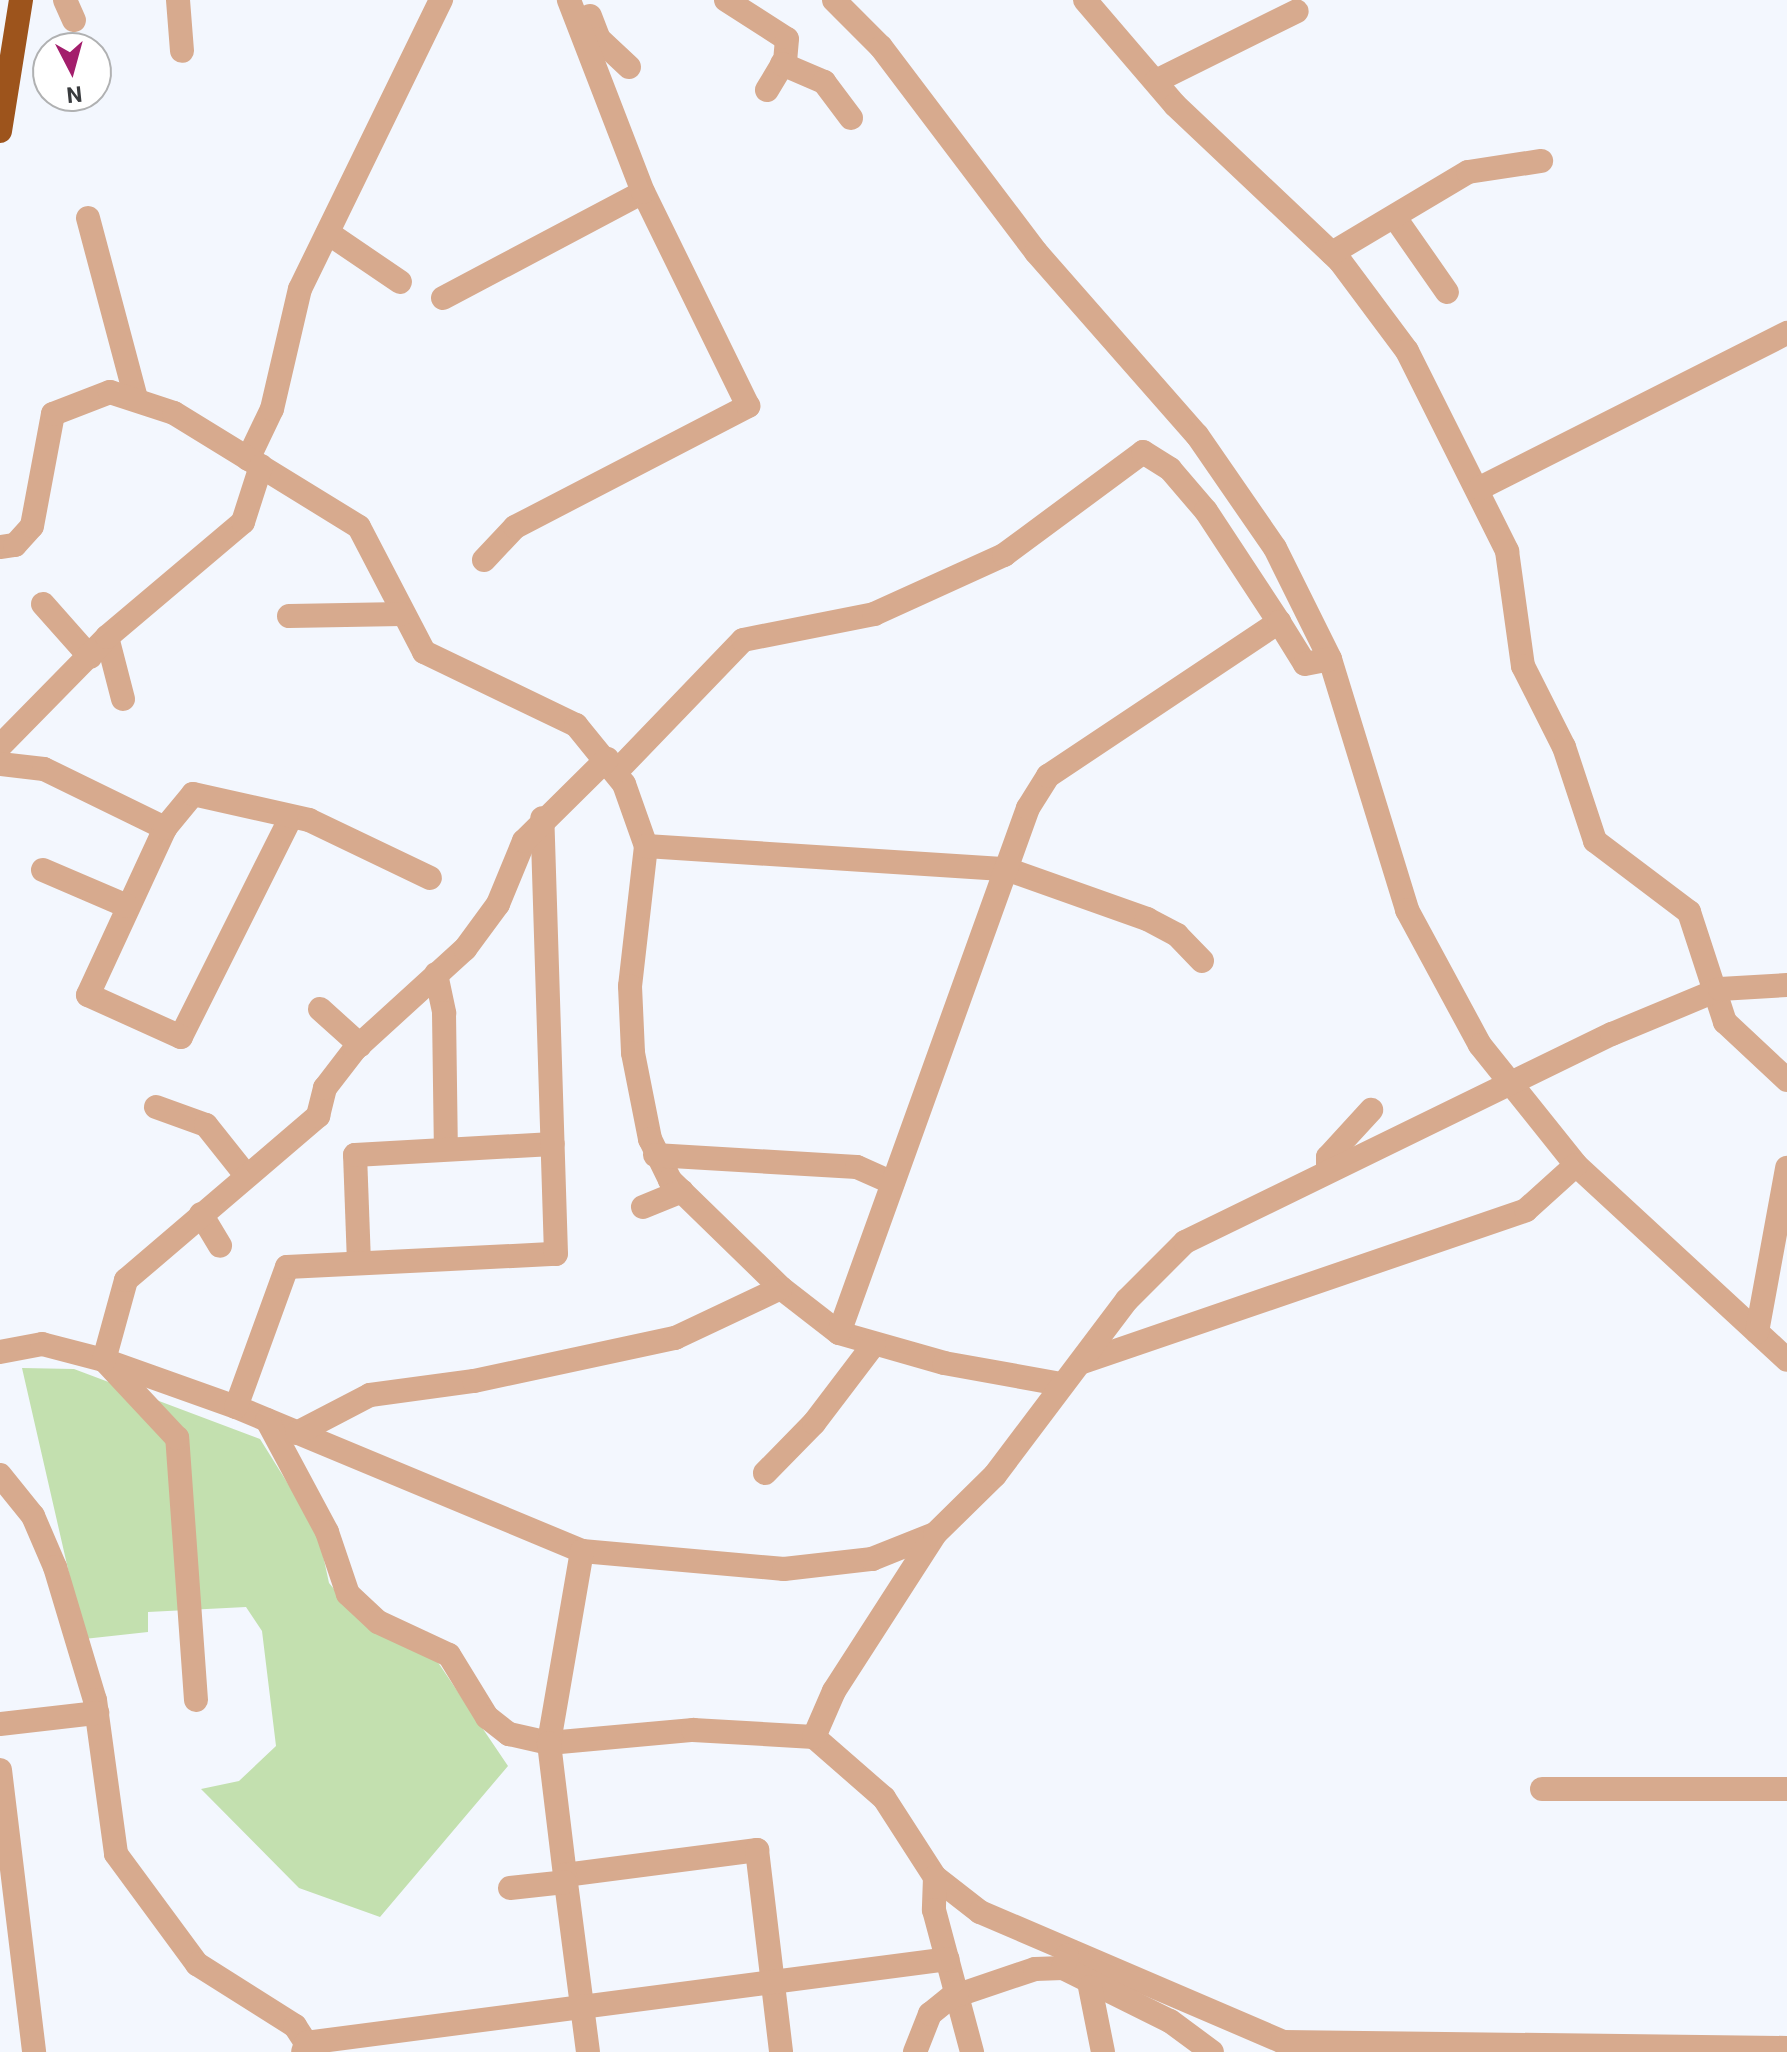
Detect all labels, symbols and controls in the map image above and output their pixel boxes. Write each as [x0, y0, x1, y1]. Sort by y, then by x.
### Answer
north arrow [32, 32, 112, 112]
text: N [65, 81, 83, 108]

